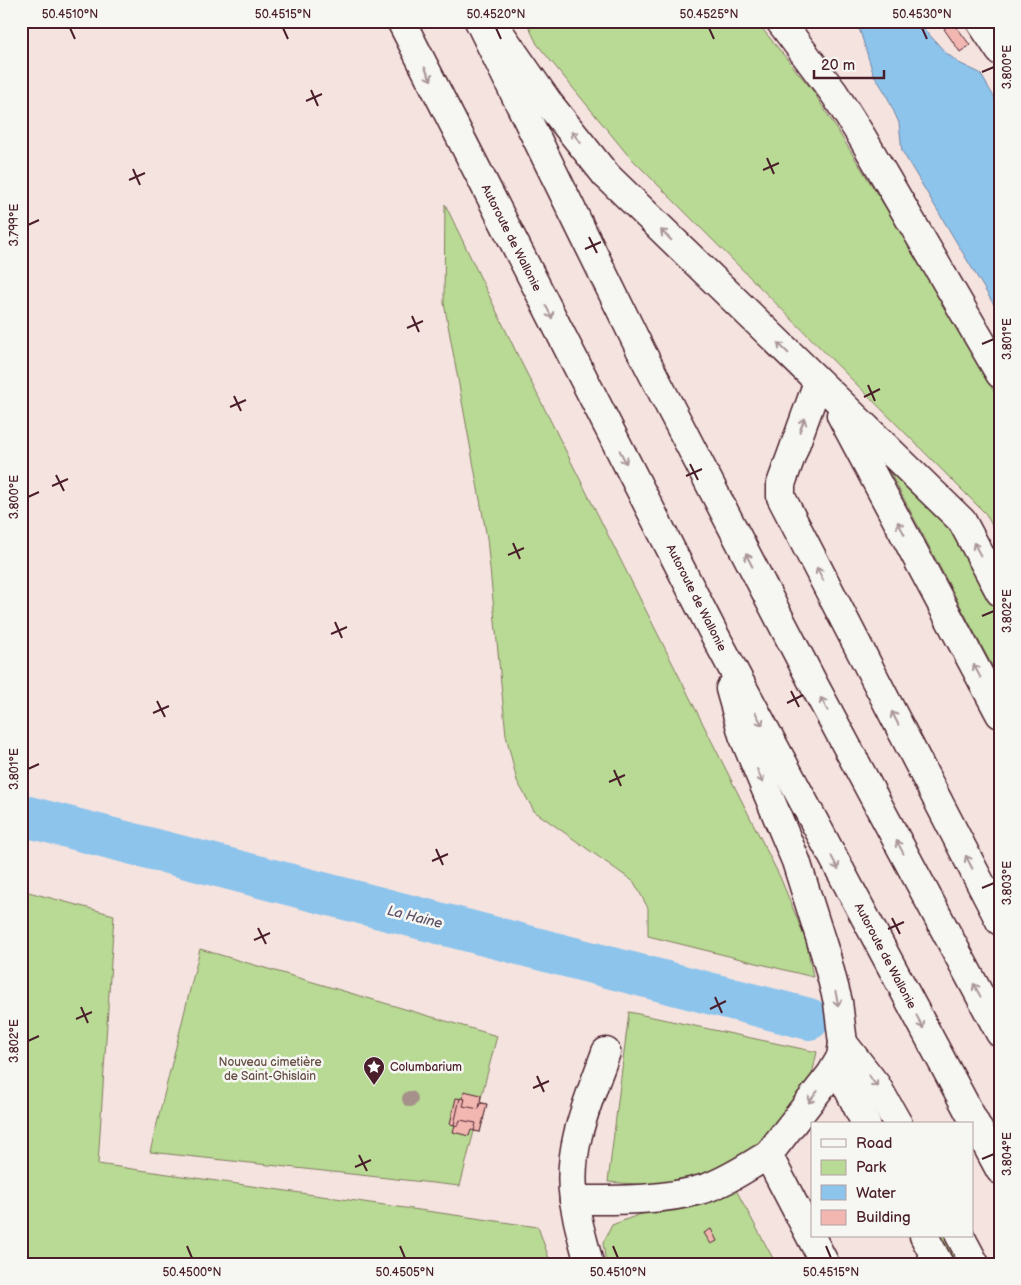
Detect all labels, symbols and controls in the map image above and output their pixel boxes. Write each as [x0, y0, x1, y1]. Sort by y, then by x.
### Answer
text: 50.4510°N [42, 7, 98, 22]
text: 50.4515°N [255, 7, 311, 22]
text: 50.4520°N [466, 7, 526, 22]
text: 50.4525°N [680, 7, 738, 22]
text: 50.4530°N [892, 7, 952, 22]
text: 3.800°E [1000, 45, 1015, 89]
scale bar [814, 48, 884, 80]
text: 20 m [821, 56, 855, 75]
one-way arrow [424, 66, 433, 81]
one-way arrow [570, 131, 581, 144]
street label: Autoroute de Wallonie [478, 182, 544, 294]
text: 3.799°E [7, 203, 22, 246]
one-way arrow [660, 229, 673, 241]
one-way arrow [545, 304, 554, 319]
text: 3.801°E [1000, 318, 1015, 360]
one-way arrow [776, 342, 789, 354]
one-way arrow [798, 417, 807, 433]
one-way arrow [619, 449, 628, 464]
text: 3.800°E [7, 475, 22, 519]
one-way arrow [896, 520, 906, 535]
street label: Autoroute de Wallonie [663, 542, 729, 654]
one-way arrow [972, 542, 981, 557]
one-way arrow [744, 552, 754, 567]
one-way arrow [815, 567, 824, 582]
text: 3.802°E [1000, 589, 1015, 633]
one-way arrow [972, 664, 981, 679]
one-way arrow [819, 696, 829, 711]
one-way arrow [755, 711, 764, 726]
one-way arrow [890, 711, 899, 726]
text: 3.801°E [7, 748, 22, 790]
one-way arrow [757, 768, 766, 783]
one-way arrow [895, 840, 904, 855]
one-way arrow [831, 855, 841, 869]
one-way arrow [964, 855, 974, 870]
text: 3.803°E [1000, 861, 1015, 905]
street label: Autoroute de Wallonie [851, 900, 919, 1012]
water label: La Haine [386, 902, 444, 932]
one-way arrow [972, 983, 982, 998]
one-way arrow [832, 991, 842, 1007]
one-way arrow [916, 1014, 925, 1029]
text: 3.802°E [7, 1019, 22, 1063]
park label: Nouveau cimetière de Saint-Ghislain [218, 1055, 322, 1084]
place icon: Columbarium [362, 1055, 386, 1086]
place label: Columbarium [390, 1060, 462, 1075]
one-way arrow [868, 1074, 878, 1088]
one-way arrow [808, 1090, 818, 1104]
legend [811, 1122, 974, 1238]
text: 3.804°E [1000, 1132, 1015, 1176]
text: Road [856, 1134, 892, 1153]
text: Park [856, 1158, 887, 1177]
text: Water [856, 1184, 896, 1203]
text: Building [856, 1208, 911, 1227]
text: 50.4500°N [162, 1265, 222, 1280]
text: 50.4505°N [376, 1265, 434, 1280]
text: 50.4510°N [590, 1265, 646, 1280]
text: 50.4515°N [803, 1265, 859, 1280]

